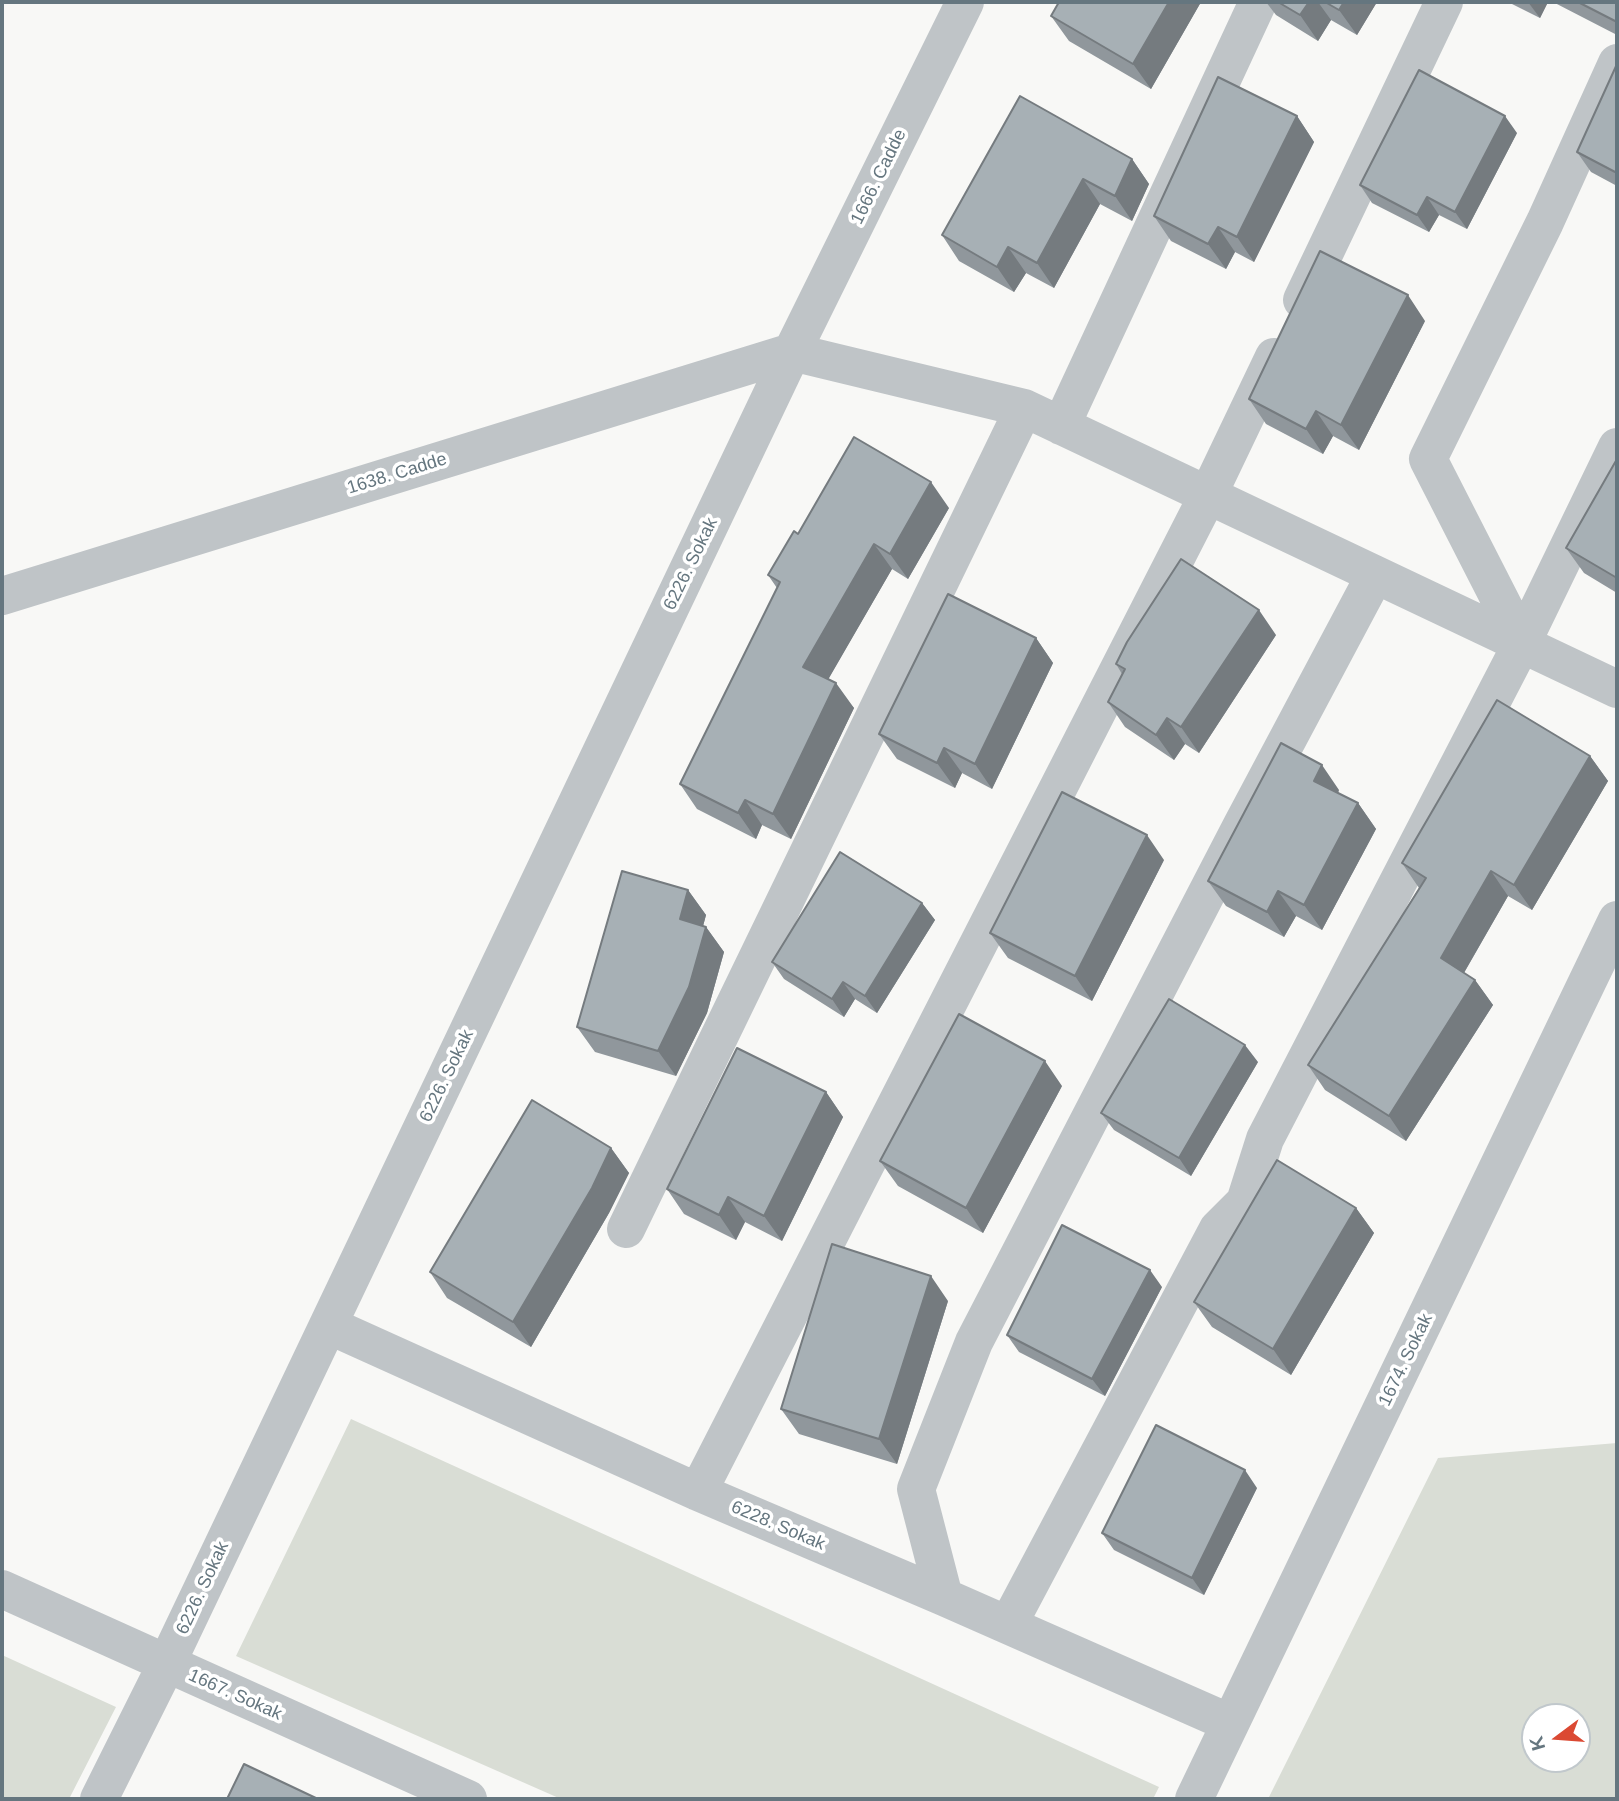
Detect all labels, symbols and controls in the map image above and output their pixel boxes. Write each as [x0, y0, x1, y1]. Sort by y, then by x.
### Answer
street label: 1666. Cadde [847, 126, 911, 228]
street label: 1638. Cadde [345, 449, 449, 499]
street label: 6226. Sokak [659, 514, 723, 614]
street label: 6226. Sokak [415, 1026, 479, 1126]
street label: 1674. Sokak [1374, 1310, 1438, 1410]
street label: 6228. Sokak [728, 1497, 828, 1555]
street label: 6226. Sokak [172, 1538, 234, 1638]
street label: 1667. Sokak [185, 1665, 285, 1725]
north arrow [1521, 1703, 1591, 1773]
text: K [1525, 1734, 1549, 1753]

